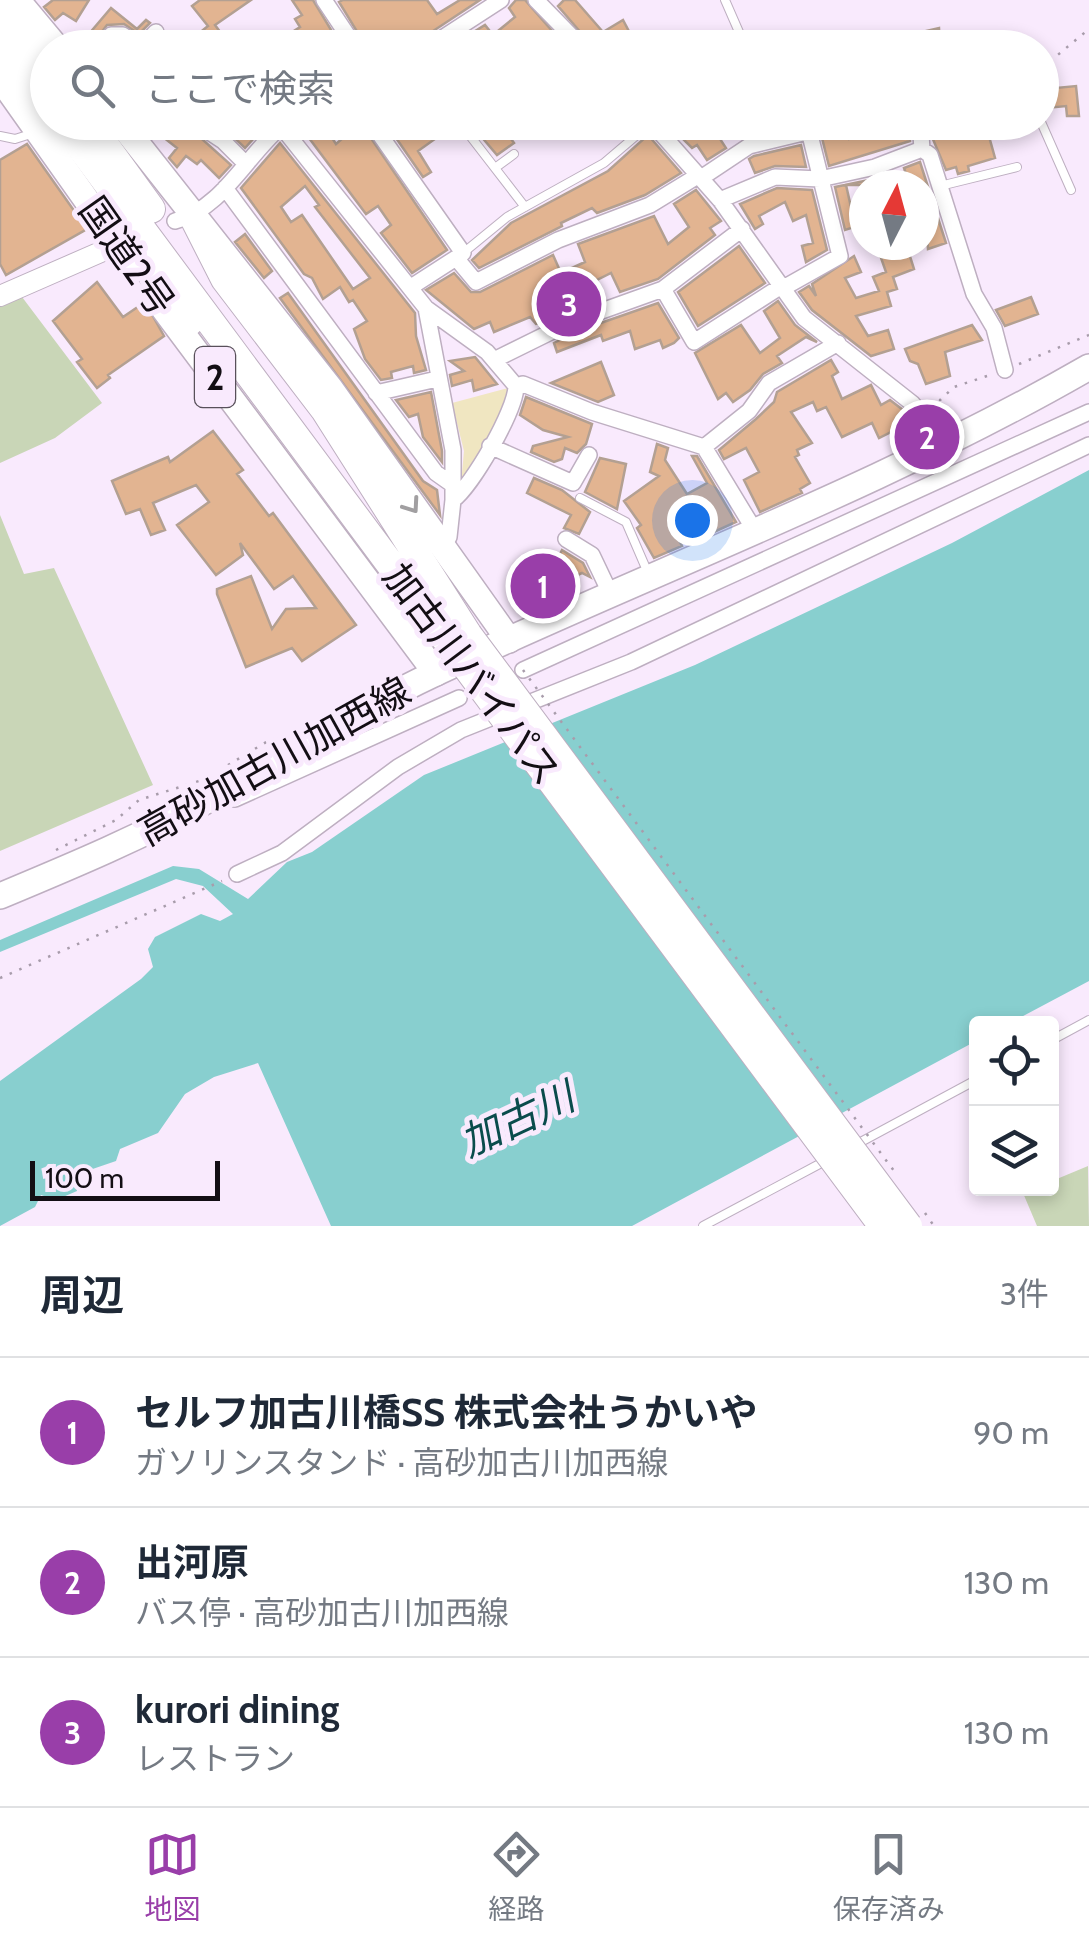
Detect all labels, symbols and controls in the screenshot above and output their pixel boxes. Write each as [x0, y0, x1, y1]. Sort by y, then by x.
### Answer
search box [30, 30, 1059, 140]
icon: search [65, 58, 120, 113]
text: ここで検索 [145, 65, 335, 112]
north arrow [849, 170, 939, 260]
street label: 国道2号 [69, 188, 185, 324]
pin: 3 [536, 266, 602, 342]
road number: 2 [195, 347, 235, 407]
pin: 2 [894, 400, 960, 474]
one-way arrow [400, 495, 418, 513]
your location [667, 495, 718, 546]
pin: 1 [510, 548, 576, 624]
street label: 加古川バイパス [373, 554, 571, 794]
street label: 高砂加古川加西線 [130, 667, 418, 855]
map controls [969, 1016, 1059, 1196]
button: locate [969, 1016, 1059, 1106]
water label: 加古川 [452, 1070, 585, 1167]
button: layers [969, 1106, 1059, 1196]
scale bar [30, 1156, 220, 1200]
text: 100 m [45, 1161, 124, 1195]
text: 周辺 [40, 1269, 124, 1321]
text: 3件 [1000, 1274, 1049, 1313]
text: セルフ加古川橋SS 株式会社うかいや [135, 1389, 758, 1436]
text: 1 [67, 1413, 78, 1452]
text: 90 m [973, 1413, 1049, 1452]
text: ガソリンスタンド · 高砂加古川加西線 [135, 1443, 668, 1482]
text: 出河原 [135, 1539, 249, 1586]
text: 2 [64, 1563, 81, 1602]
text: 130 m [964, 1563, 1049, 1602]
text: バス停 · 高砂加古川加西線 [135, 1593, 509, 1632]
text: kurori dining [135, 1686, 339, 1733]
text: 3 [64, 1713, 81, 1752]
text: 130 m [964, 1713, 1049, 1752]
text: レストラン [135, 1739, 295, 1778]
tab: 地図 [144, 1827, 200, 1927]
tab: 経路 [488, 1827, 545, 1927]
tab: 保存済み [833, 1827, 945, 1927]

